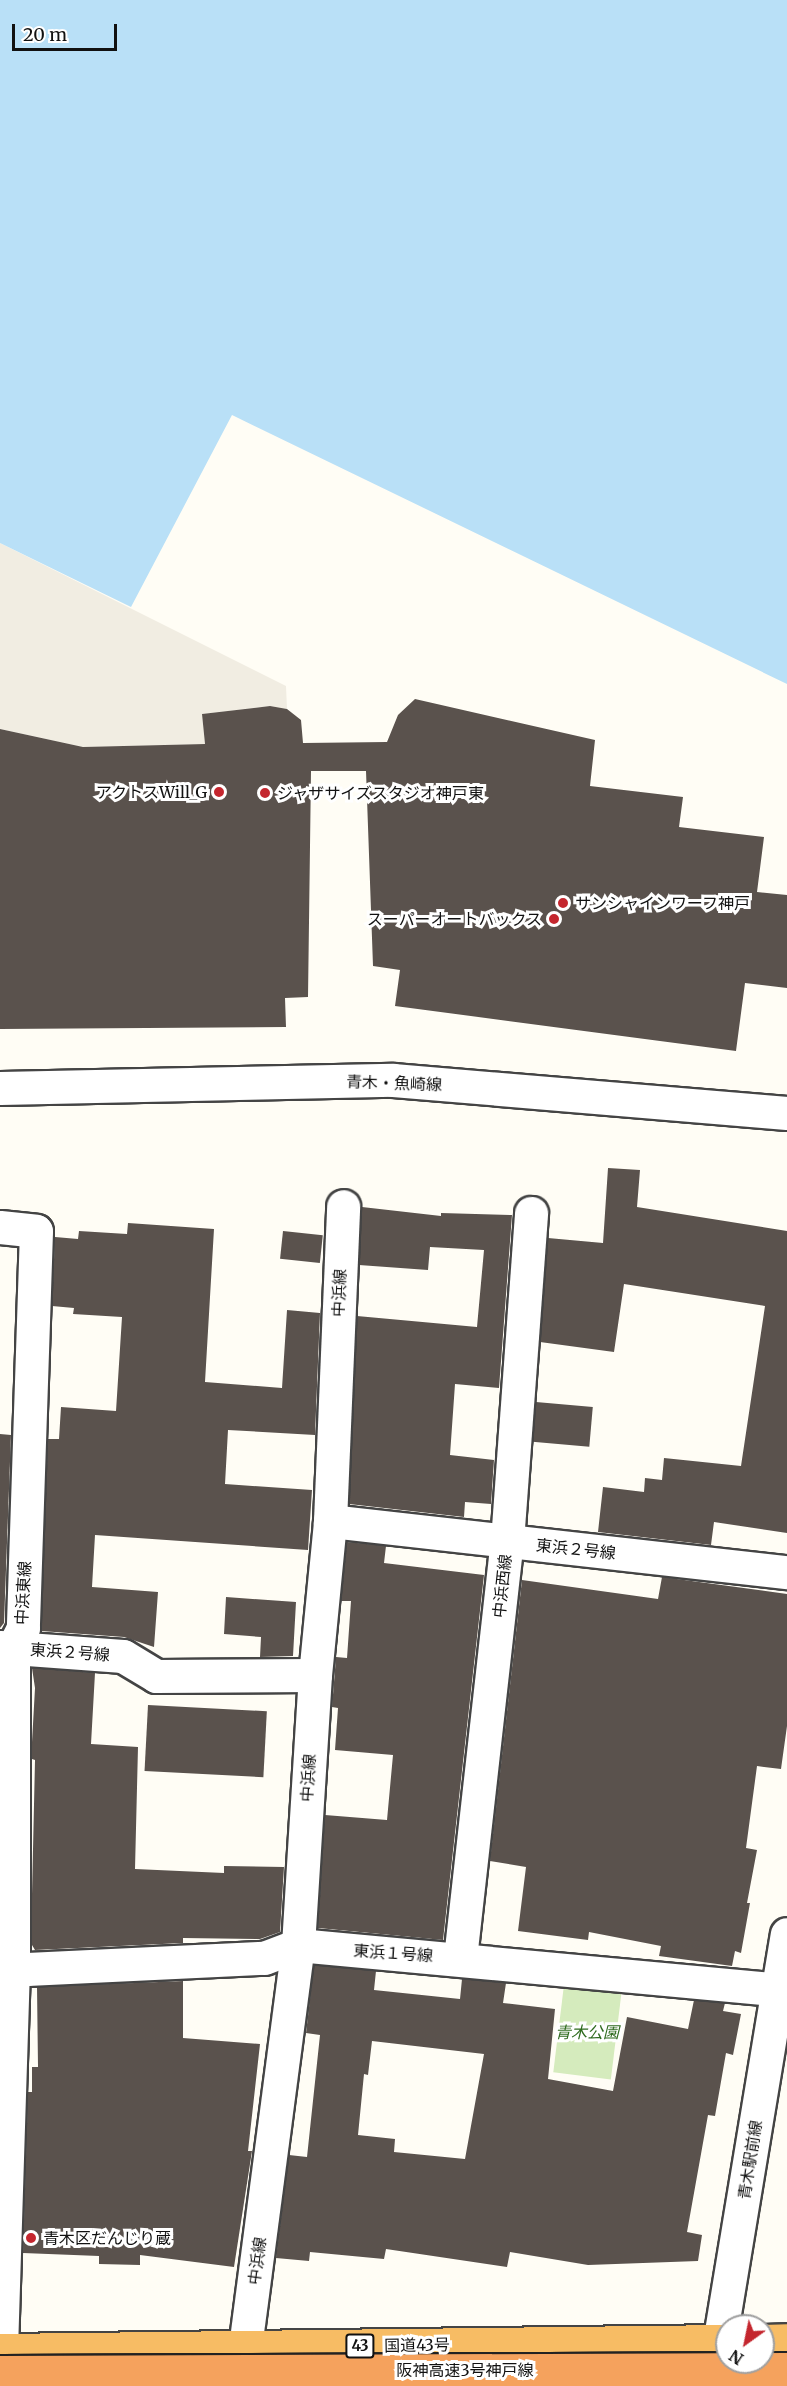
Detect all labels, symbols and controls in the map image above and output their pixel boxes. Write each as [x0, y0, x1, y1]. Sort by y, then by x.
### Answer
scale bar [15, 12, 120, 50]
text: 20 m [23, 23, 67, 46]
place label: アクトスWill_G [95, 782, 207, 802]
place label: ジャザサイズスタジオ神戸東 [277, 783, 485, 803]
marker: アクトスWill_G [212, 785, 226, 799]
marker: ジャザサイズスタジオ神戸東 [258, 786, 272, 800]
place label: サンシャインワーフ神戸 [575, 893, 751, 913]
marker: サンシャインワーフ神戸 [556, 896, 570, 910]
place label: スーパーオートバックス [366, 909, 542, 929]
marker: スーパーオートバックス [547, 912, 561, 926]
street label: 青木・魚崎線 [346, 1072, 442, 1094]
street label: 中浜線 [328, 1269, 350, 1317]
street label: 東浜２号線 [535, 1535, 617, 1563]
street label: 中浜西線 [489, 1553, 515, 1619]
street label: 中浜東線 [12, 1561, 34, 1625]
street label: 東浜２号線 [29, 1640, 111, 1664]
street label: 中浜線 [297, 1753, 319, 1803]
street label: 東浜１号線 [352, 1941, 434, 1965]
park label: 青木公園 [555, 2022, 619, 2042]
street label: 青木駅前線 [734, 2119, 766, 2201]
place label: 青木区だんじり蔵 [43, 2228, 171, 2248]
marker: 青木区だんじり蔵 [24, 2231, 38, 2245]
street label: 中浜線 [244, 2236, 270, 2286]
north arrow [715, 2314, 775, 2374]
road number: 43 [345, 2334, 375, 2358]
street label: 国道43号 [384, 2335, 450, 2355]
text: N [726, 2346, 747, 2369]
street label: 阪神高速3号神戸線 [396, 2360, 534, 2380]

